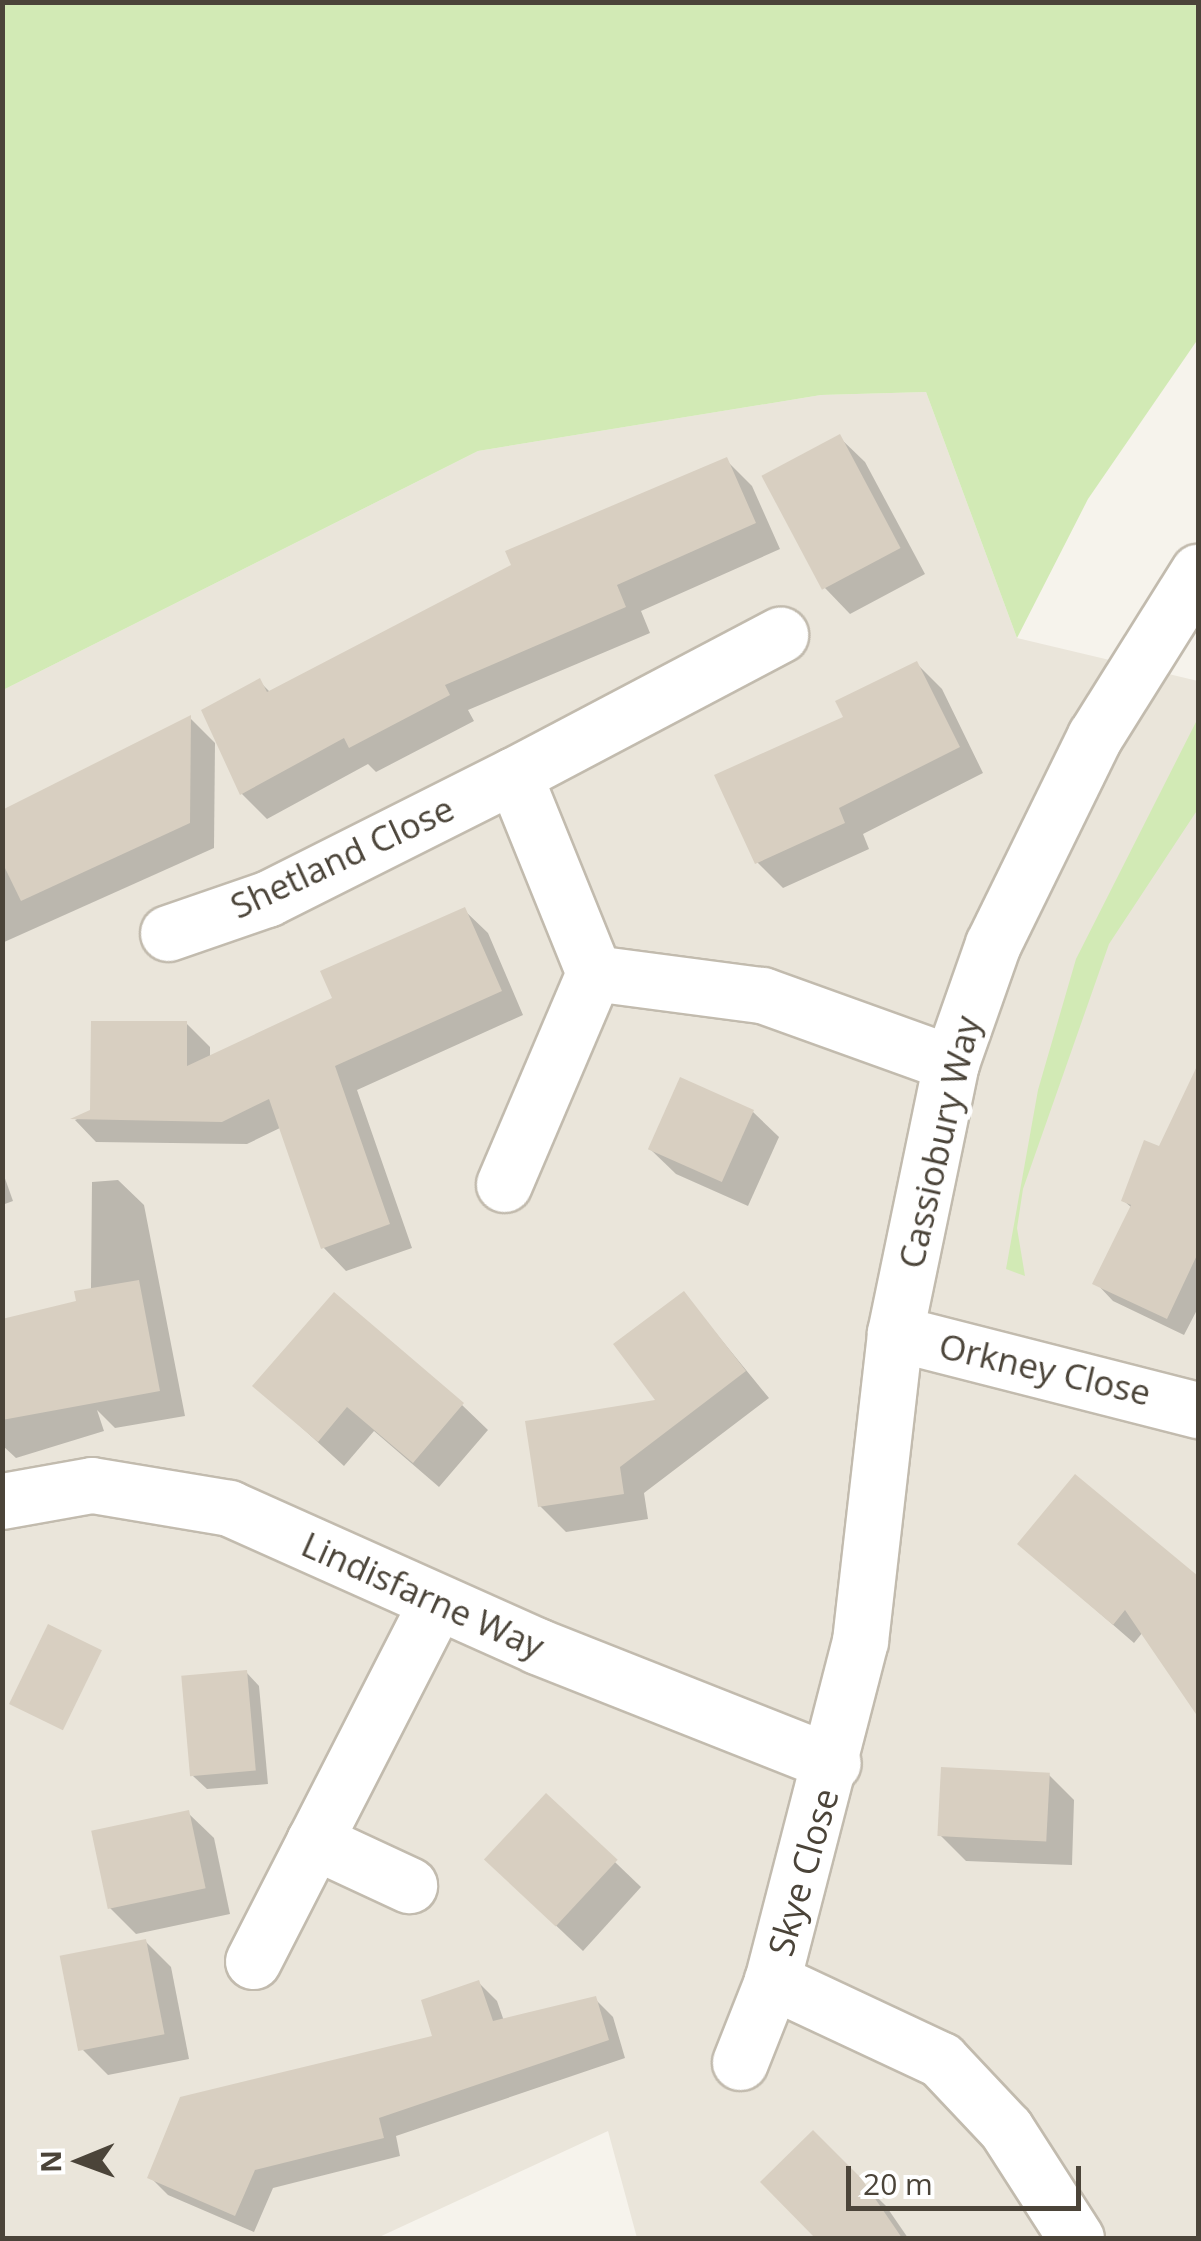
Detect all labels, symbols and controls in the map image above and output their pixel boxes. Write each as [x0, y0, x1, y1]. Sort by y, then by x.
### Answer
street label: Shetland Close [224, 787, 460, 927]
street label: Cassiobury Way [890, 1012, 988, 1272]
street label: Orkney Close [935, 1324, 1155, 1414]
street label: Lindisfarne Way [295, 1523, 551, 1667]
street label: Skye Close [759, 1783, 847, 1961]
north arrow [30, 2111, 130, 2211]
scale bar [851, 2146, 1086, 2208]
text: N [31, 2150, 69, 2173]
text: 20 m [863, 2163, 933, 2204]

